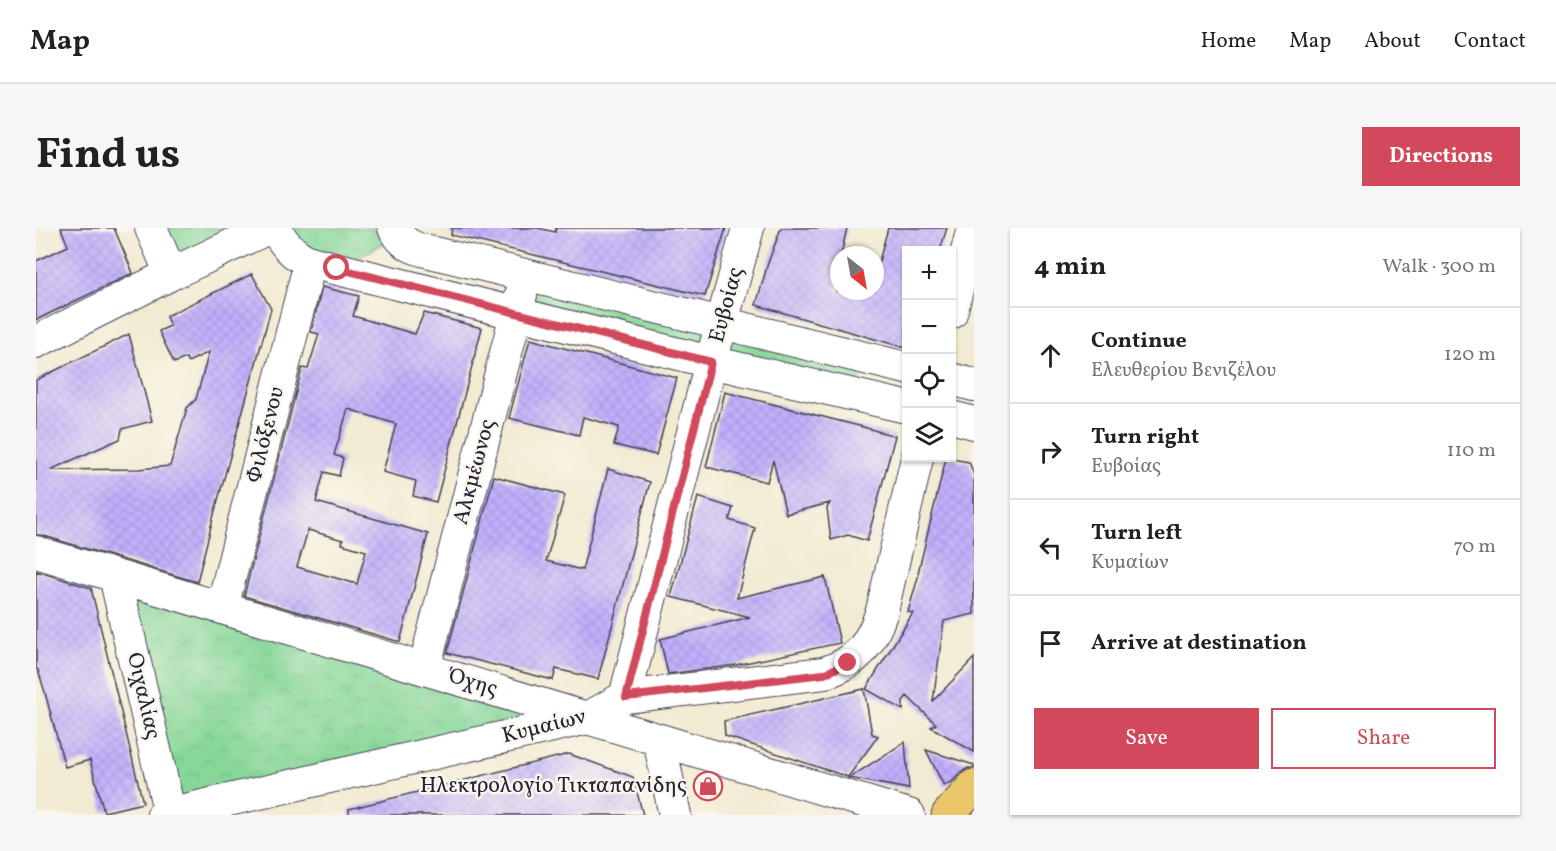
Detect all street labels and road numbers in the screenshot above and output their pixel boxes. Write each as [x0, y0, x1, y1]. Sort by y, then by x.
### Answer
street label: Ευβοίας [702, 264, 752, 346]
street label: Φιλόξενου [239, 384, 293, 486]
street label: Αλκμέωνος [446, 416, 504, 528]
street label: Οιχαλίας [118, 650, 168, 743]
street label: Όχης [443, 660, 502, 705]
street label: Κυμαίων [499, 702, 589, 752]

